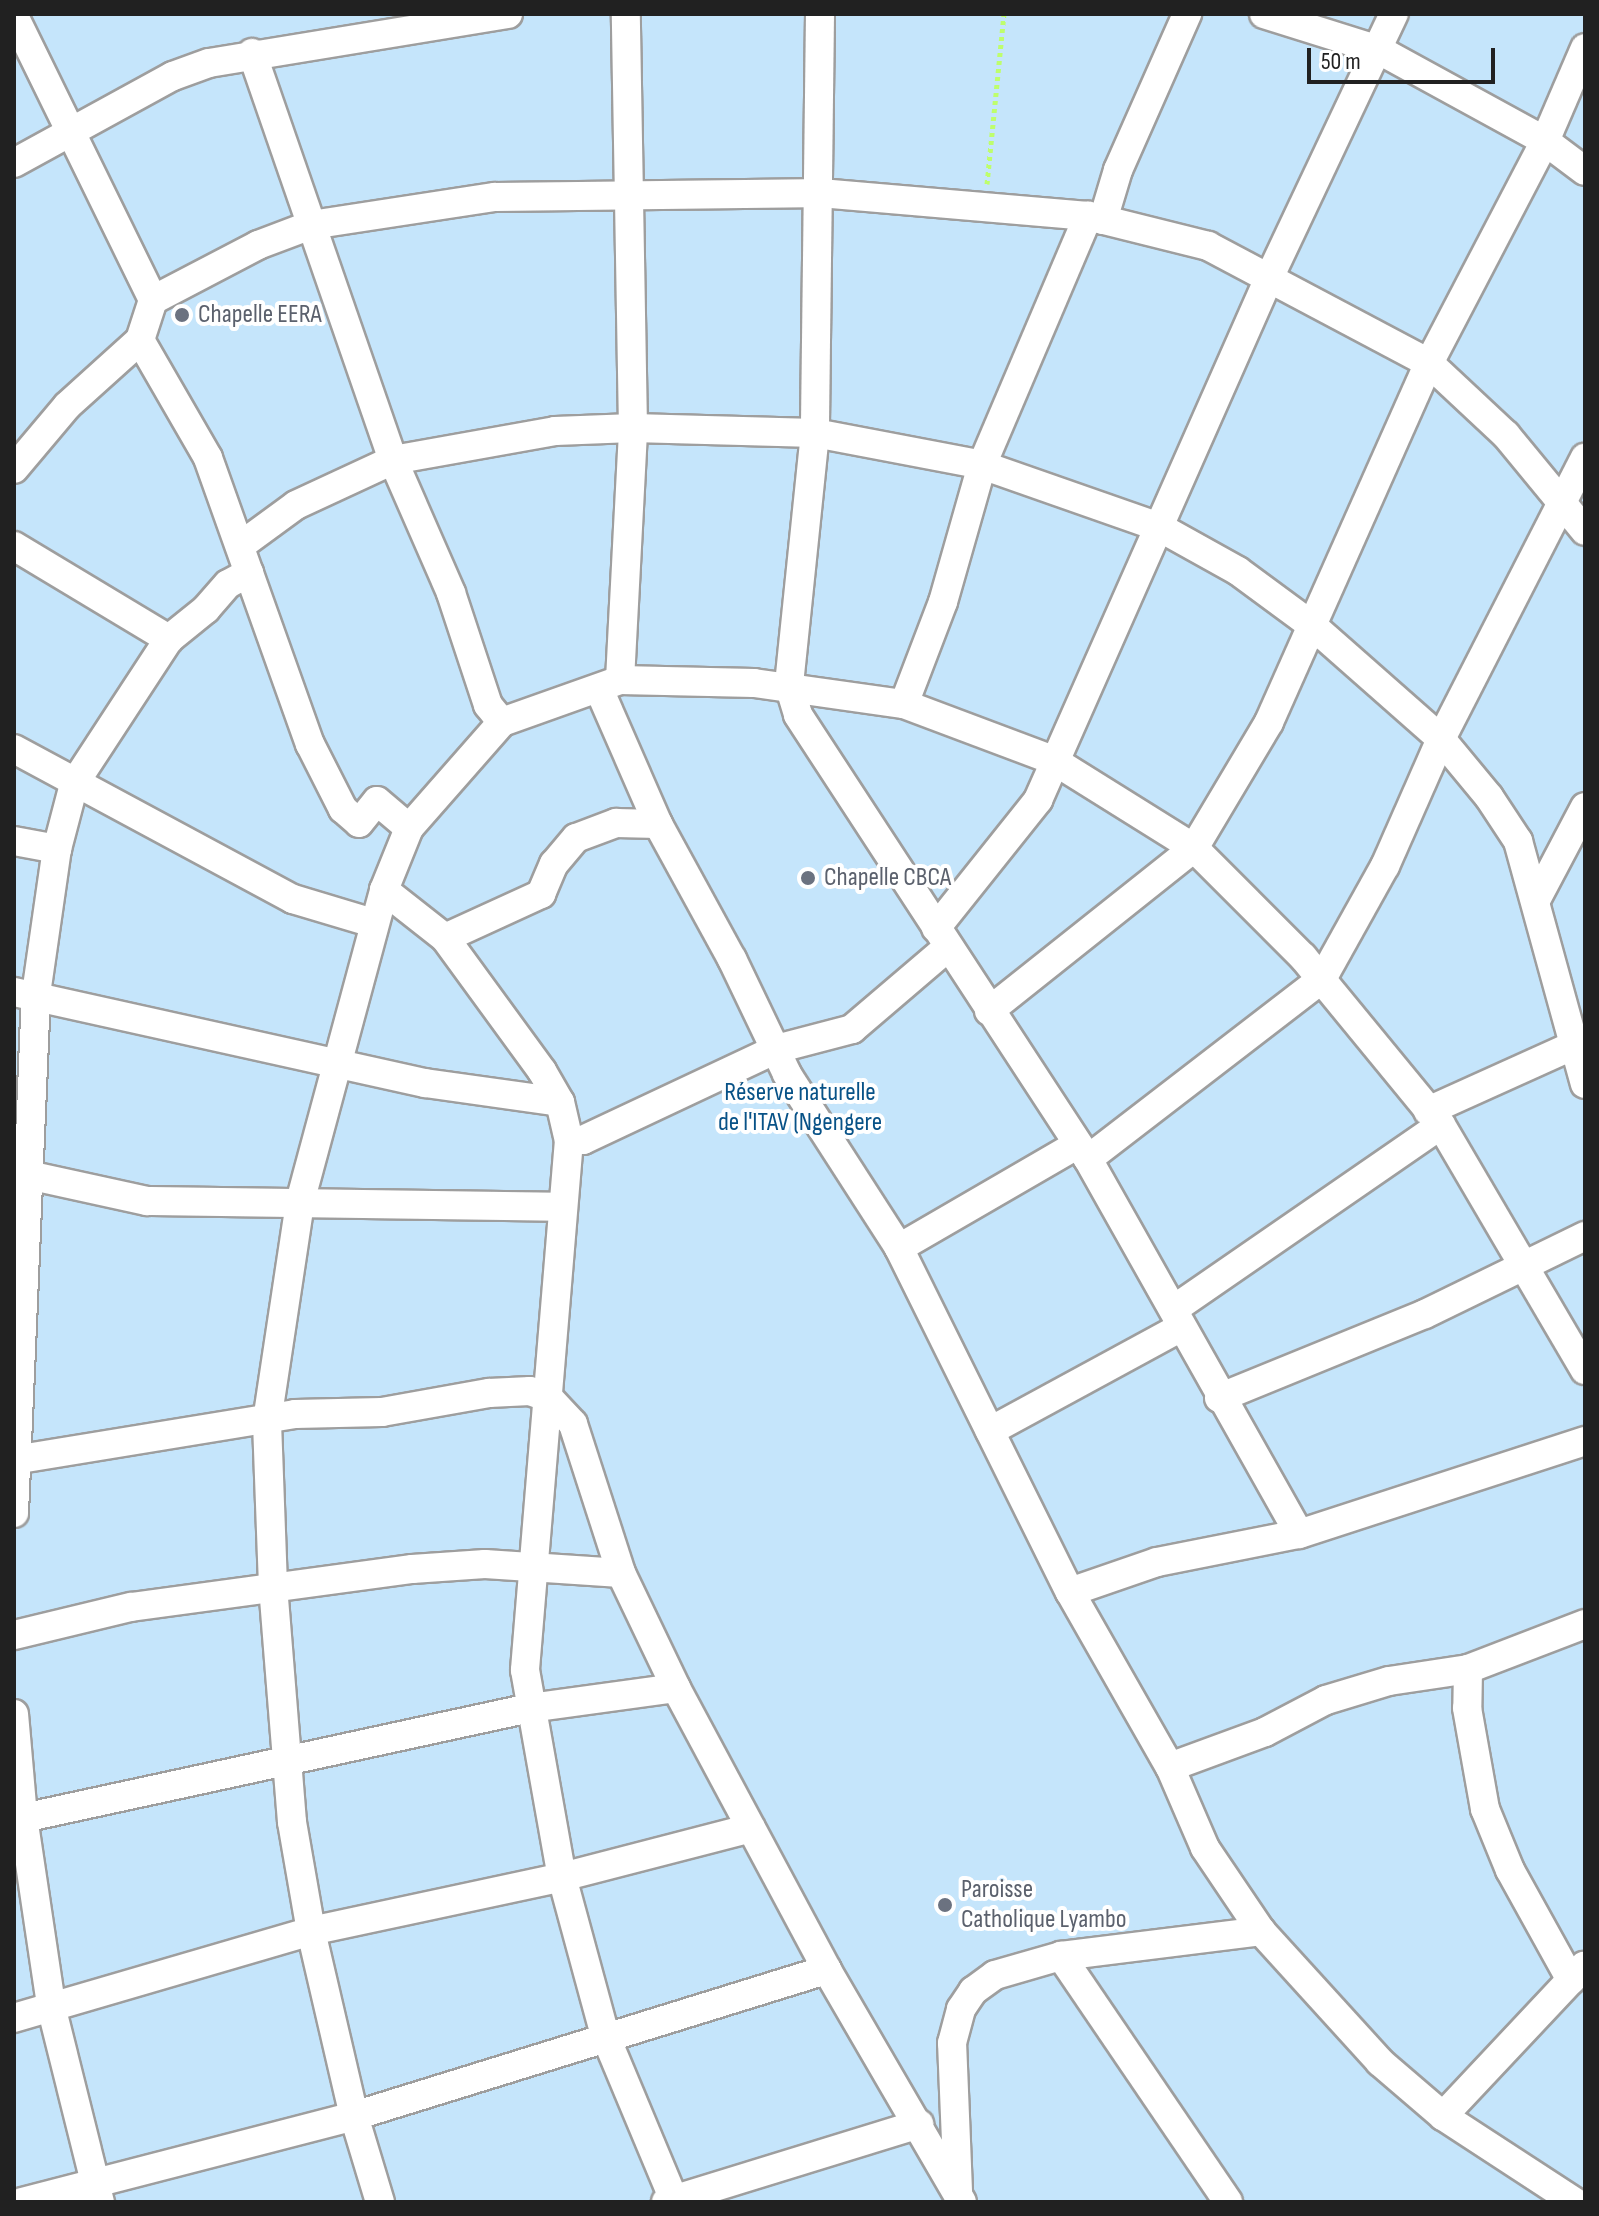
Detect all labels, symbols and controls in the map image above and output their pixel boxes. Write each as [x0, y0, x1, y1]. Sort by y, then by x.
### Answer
scale bar [1311, 32, 1499, 82]
text: 50 m [1321, 47, 1361, 76]
place label: Chapelle EERA [198, 299, 322, 331]
marker: Chapelle EERA [173, 306, 191, 324]
place label: Chapelle CBCA [824, 862, 951, 894]
marker: Chapelle CBCA [799, 869, 817, 887]
park label: Réserve naturelle de l'ITAV (Ngengere [718, 1077, 882, 1138]
place label: Paroisse Catholique Lyambo [961, 1874, 1126, 1936]
marker: Paroisse Catholique Lyambo [936, 1896, 954, 1914]

